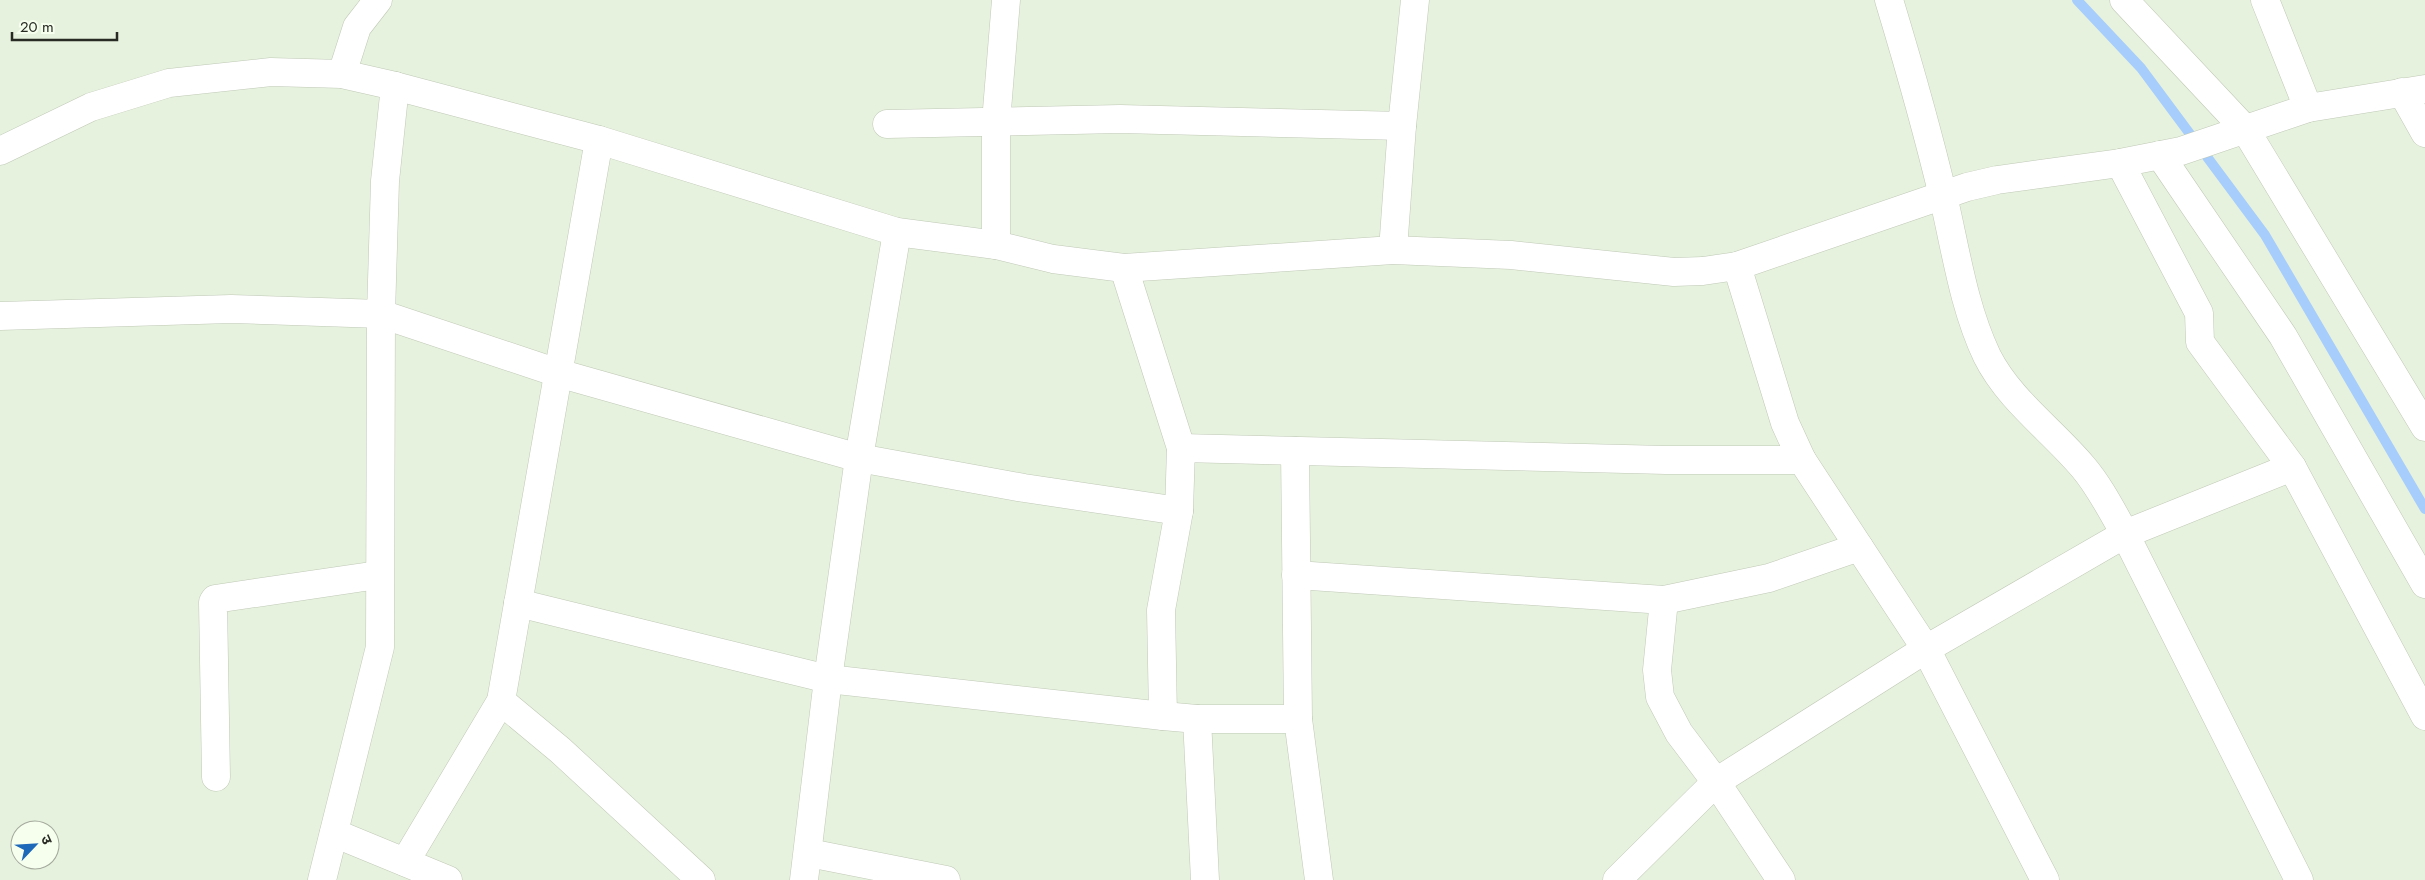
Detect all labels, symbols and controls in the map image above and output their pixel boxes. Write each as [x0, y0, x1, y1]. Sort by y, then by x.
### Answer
scale bar [12, 10, 118, 42]
text: 20 m [20, 16, 54, 38]
north arrow [10, 820, 60, 870]
text: उ [36, 832, 58, 848]

